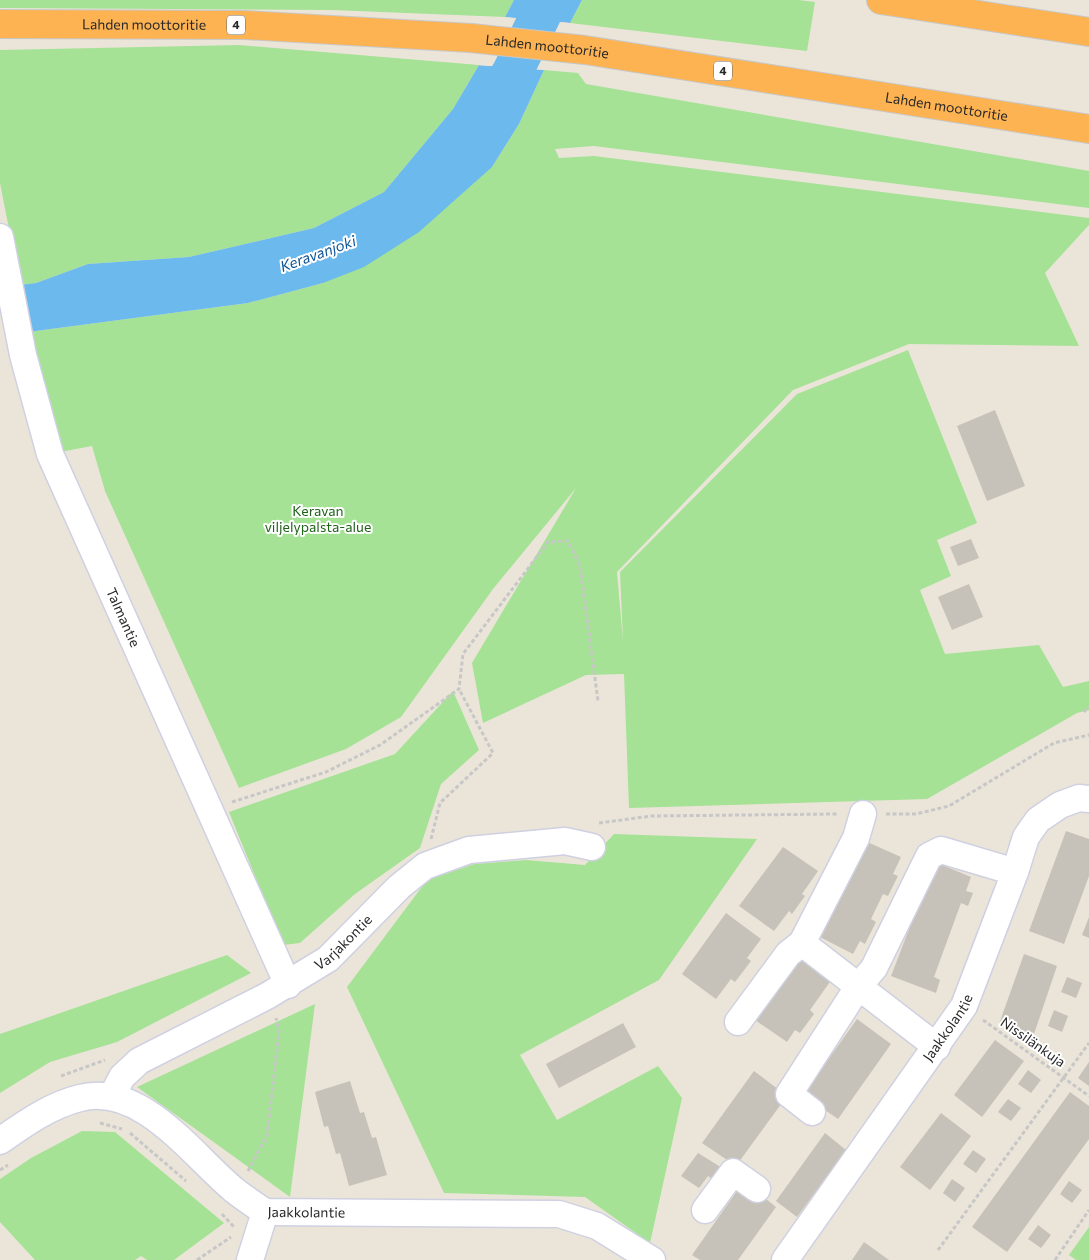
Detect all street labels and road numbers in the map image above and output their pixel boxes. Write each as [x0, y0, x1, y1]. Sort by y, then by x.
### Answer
street label: Lahden moottoritie [82, 15, 206, 33]
road number: 4 [227, 16, 245, 34]
street label: Lahden moottoritie [485, 31, 610, 62]
road number: 4 [714, 61, 732, 80]
street label: Lahden moottoritie [884, 88, 1009, 124]
street label: Talmantie [103, 585, 144, 650]
street label: Varjakontie [311, 911, 375, 973]
street label: Jaakkolantie [919, 991, 976, 1064]
street label: Nissilänkuja [997, 1013, 1069, 1070]
street label: Jaakkolantie [267, 1203, 345, 1221]

